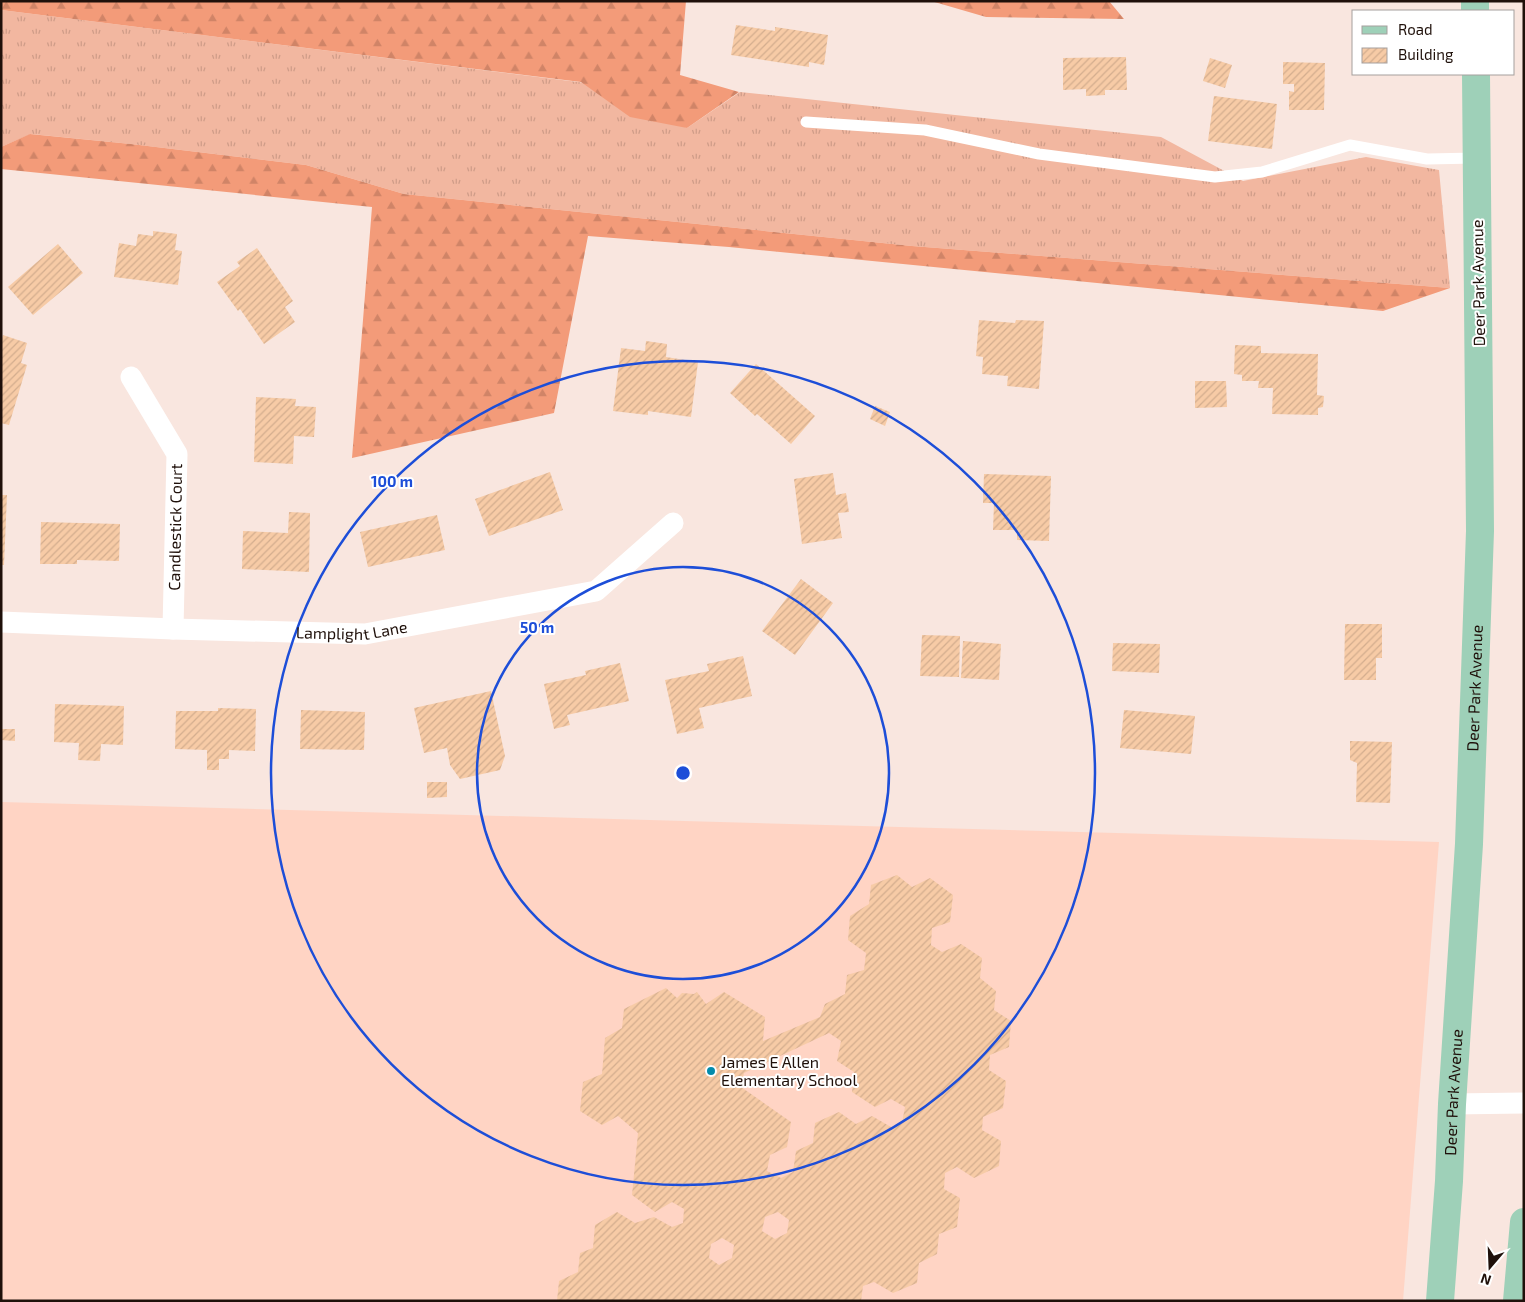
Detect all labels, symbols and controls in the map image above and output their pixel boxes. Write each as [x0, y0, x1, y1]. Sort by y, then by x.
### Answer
legend [1352, 10, 1515, 75]
text: Road [1398, 20, 1433, 38]
text: Building [1398, 45, 1454, 63]
street label: Deer Park Avenue [1467, 219, 1488, 347]
street label: Candlestick Court [164, 463, 185, 591]
text: 100 m [371, 472, 413, 490]
street label: Lamplight Lane [296, 616, 409, 643]
text: 50 m [520, 618, 554, 636]
street label: Deer Park Avenue [1462, 624, 1486, 752]
centre of rings [674, 764, 692, 782]
street label: Deer Park Avenue [1440, 1028, 1466, 1156]
place label: James E Allen Elementary School [721, 1052, 857, 1089]
marker: James E Allen Elementary School [705, 1065, 717, 1077]
north arrow [1465, 1242, 1515, 1292]
text: N [1478, 1270, 1493, 1289]

